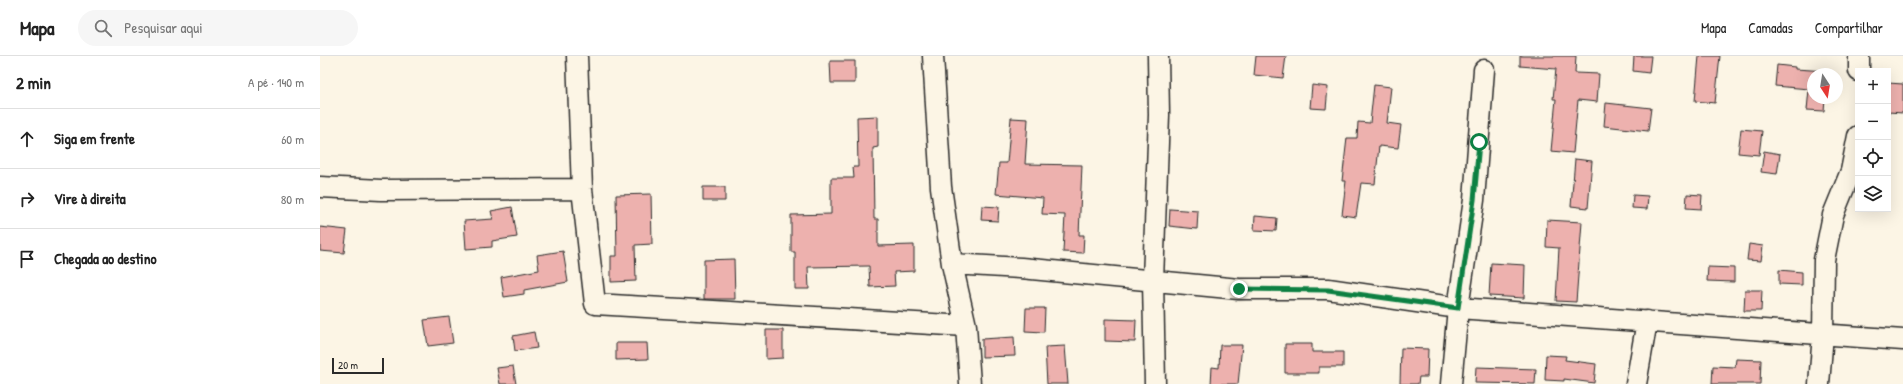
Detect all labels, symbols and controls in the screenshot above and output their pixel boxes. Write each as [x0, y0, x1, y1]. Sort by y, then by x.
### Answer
search box [78, 10, 358, 46]
text: Mapa [20, 15, 54, 41]
icon: search [92, 17, 114, 39]
text: Pesquisar aqui [124, 17, 203, 38]
text: Mapa [1701, 18, 1726, 37]
text: Camadas [1748, 18, 1793, 37]
text: Compartilhar [1815, 18, 1883, 37]
north arrow [1807, 68, 1843, 104]
map controls [1855, 68, 1891, 212]
button: + [1855, 68, 1891, 104]
text: 2 min [16, 71, 51, 94]
text: A pé · 140 m [248, 73, 304, 91]
button: − [1855, 104, 1891, 140]
icon: ahead [16, 128, 38, 150]
text: Siga em frente [54, 128, 135, 149]
text: 60 m [281, 130, 304, 148]
route start [1470, 133, 1488, 151]
button: locate [1855, 140, 1891, 176]
button: layers [1855, 176, 1891, 212]
icon: right [16, 188, 38, 210]
text: Vire à direita [54, 188, 126, 209]
text: 80 m [281, 190, 304, 208]
icon: arrive [16, 248, 38, 270]
text: Chegada ao destino [54, 248, 157, 269]
route end [1230, 280, 1248, 298]
scale bar [332, 356, 384, 375]
text: 20 m [338, 358, 358, 372]

